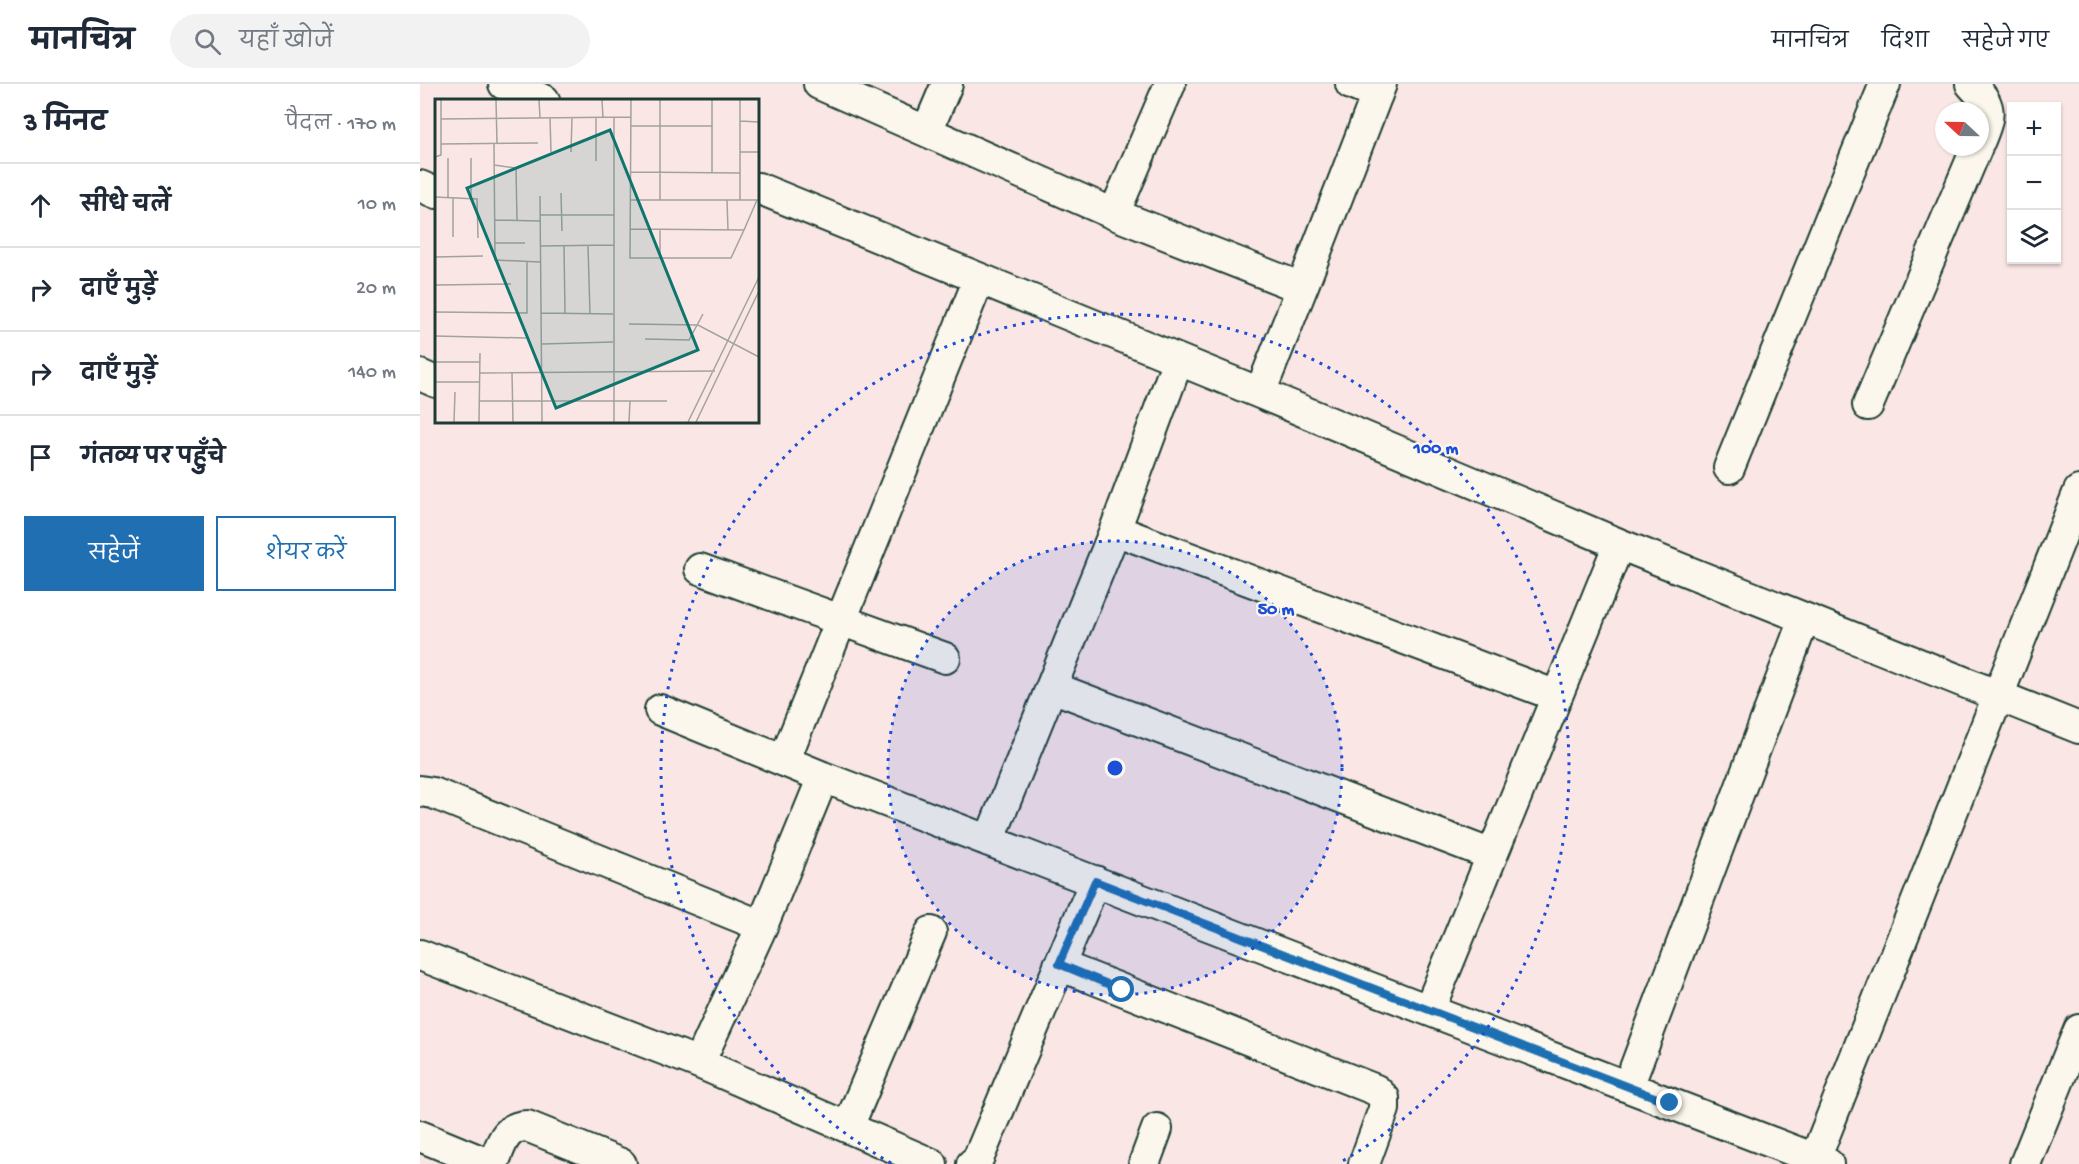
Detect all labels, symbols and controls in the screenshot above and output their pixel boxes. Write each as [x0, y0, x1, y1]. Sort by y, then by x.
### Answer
search box [170, 14, 590, 68]
icon: search [191, 25, 224, 58]
text: मानचित्र [30, 27, 134, 60]
text: यहाँ खोजें [239, 30, 333, 56]
text: मानचित्र [1772, 31, 1849, 56]
text: दिशा [1882, 31, 1929, 56]
text: सहेजे गए [1962, 31, 2049, 56]
inset map [435, 99, 759, 423]
north arrow [1935, 102, 1989, 156]
map controls [2007, 102, 2061, 264]
button: + [2007, 102, 2061, 156]
text: 3 मिनट [24, 110, 107, 141]
text: पैदल · 170 m [285, 114, 396, 137]
button: − [2007, 156, 2061, 210]
icon: ahead [24, 189, 57, 222]
text: सीधे चलें [81, 194, 171, 220]
text: 10 m [358, 194, 396, 217]
button: layers [2007, 210, 2061, 264]
icon: right [24, 273, 57, 306]
text: दाएँ मुड़ें [81, 278, 157, 304]
text: 20 m [356, 278, 396, 301]
icon: right [24, 357, 57, 390]
text: दाएँ मुड़ें [81, 362, 157, 388]
text: 140 m [348, 362, 396, 385]
text: 100 m [1413, 439, 1459, 460]
icon: arrive [24, 441, 57, 474]
text: गंतव्य पर पहुँचे [81, 446, 225, 472]
button: सहेजें [24, 516, 204, 591]
button: शेयर करें [216, 516, 396, 591]
text: 50 m [1258, 600, 1295, 621]
centre of rings [1105, 758, 1125, 778]
route start [1108, 976, 1134, 1002]
route end [1656, 1089, 1682, 1115]

